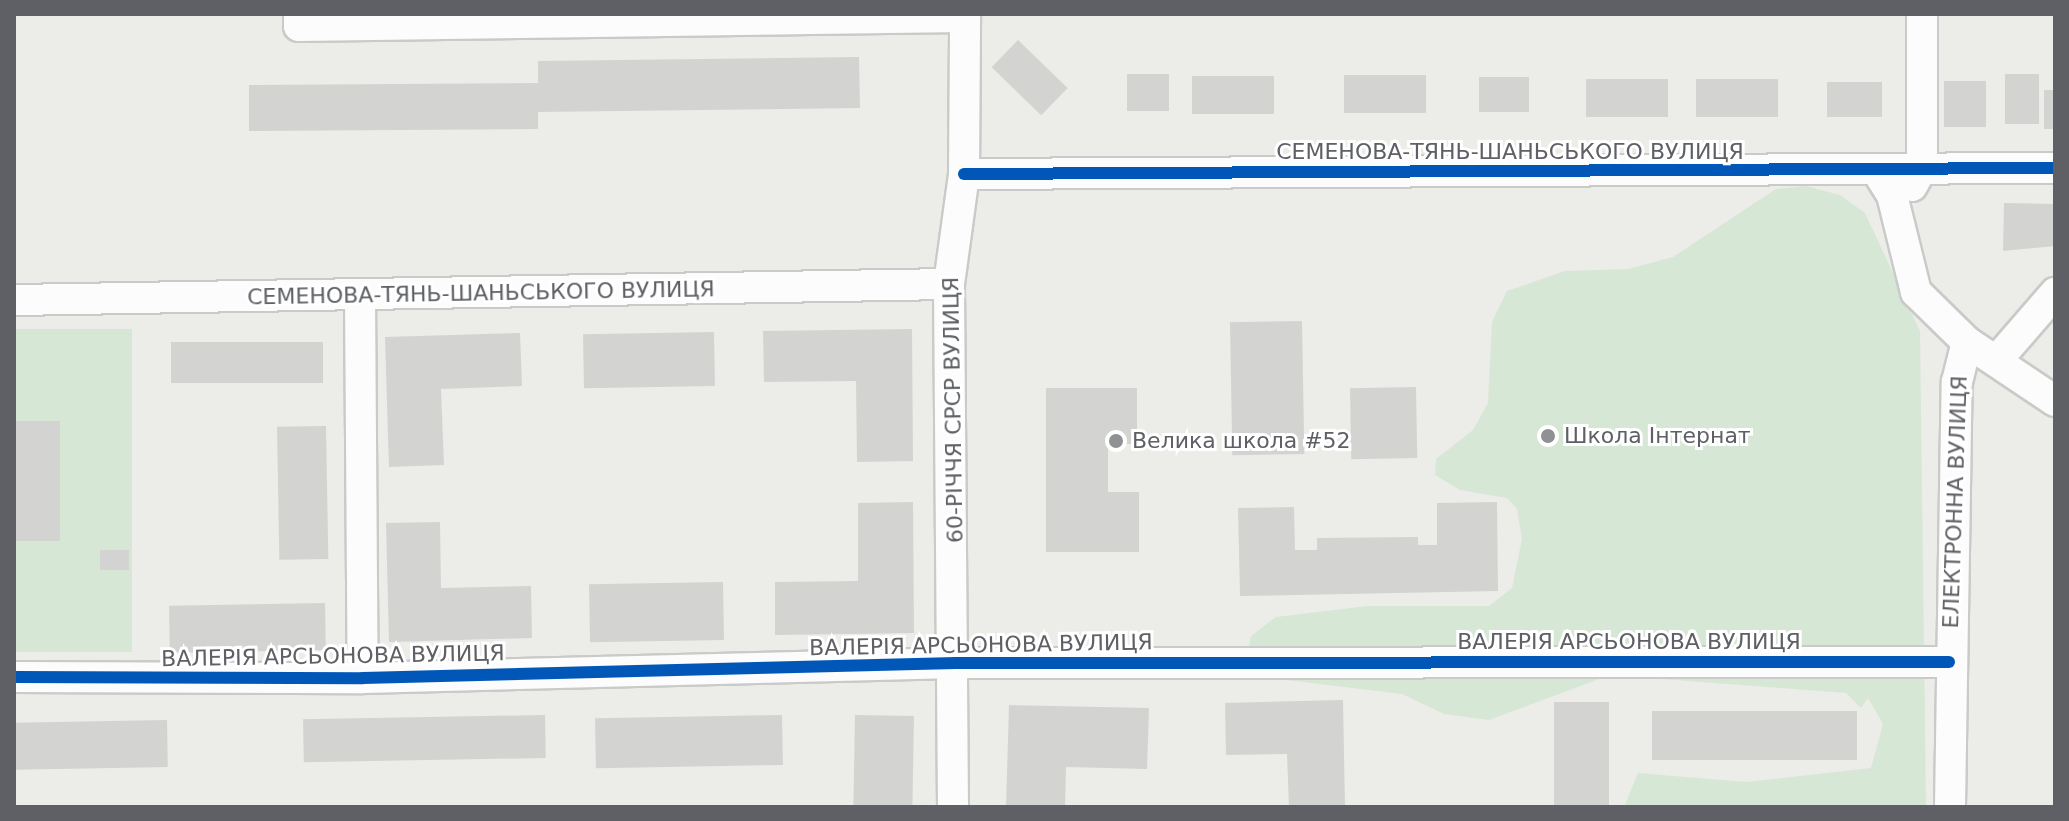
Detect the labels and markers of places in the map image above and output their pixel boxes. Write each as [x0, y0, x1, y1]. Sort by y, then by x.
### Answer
place label: Школа Інтернат [1564, 423, 1751, 449]
marker: Школа Інтернат [1539, 427, 1557, 445]
place label: Велика школа #52 [1132, 428, 1351, 454]
marker: Велика школа #52 [1107, 432, 1125, 450]

